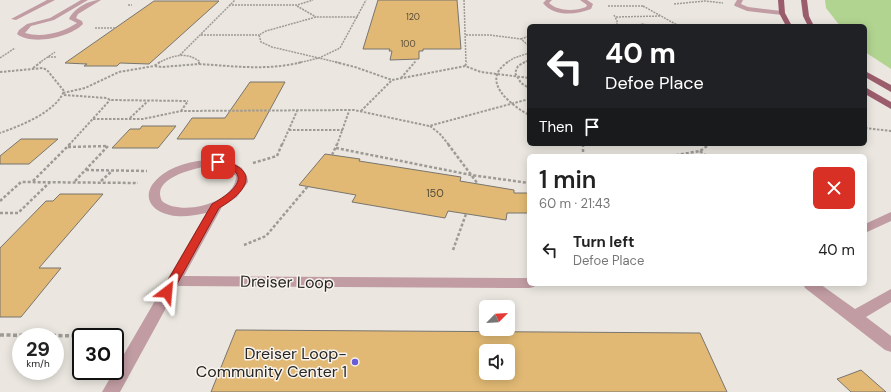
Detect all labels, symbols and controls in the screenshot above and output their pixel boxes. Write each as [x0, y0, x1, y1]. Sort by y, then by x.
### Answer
house number: 120 [406, 11, 420, 23]
text: 40 m [605, 35, 676, 72]
house number: 100 [400, 38, 416, 50]
icon: left [539, 40, 591, 92]
text: Defoe Place [605, 71, 704, 95]
icon: arrive [581, 116, 603, 138]
text: Then [539, 117, 573, 137]
pin [201, 145, 235, 179]
icon: arrive [207, 151, 229, 173]
text: 1 min [539, 164, 596, 195]
button: close [813, 167, 855, 209]
house number: 150 [426, 186, 444, 200]
text: 60 m · 21:43 [539, 195, 610, 212]
text: Turn left [573, 232, 634, 252]
icon: left [539, 239, 561, 261]
text: 40 m [818, 240, 855, 260]
text: Defoe Place [573, 252, 644, 269]
position arrow [146, 271, 188, 313]
street label: Dreiser Loop [240, 271, 334, 293]
north arrow [479, 300, 515, 336]
map controls [479, 300, 515, 380]
speed limit sign: 30 [72, 328, 124, 380]
text: 29 [26, 336, 50, 362]
place label: Dreiser Loop- Community Center 1 [196, 343, 347, 382]
button: sound [479, 344, 515, 380]
text: km/h [26, 357, 50, 370]
marker: Dreiser Loop- Community Center 1 [350, 357, 360, 367]

